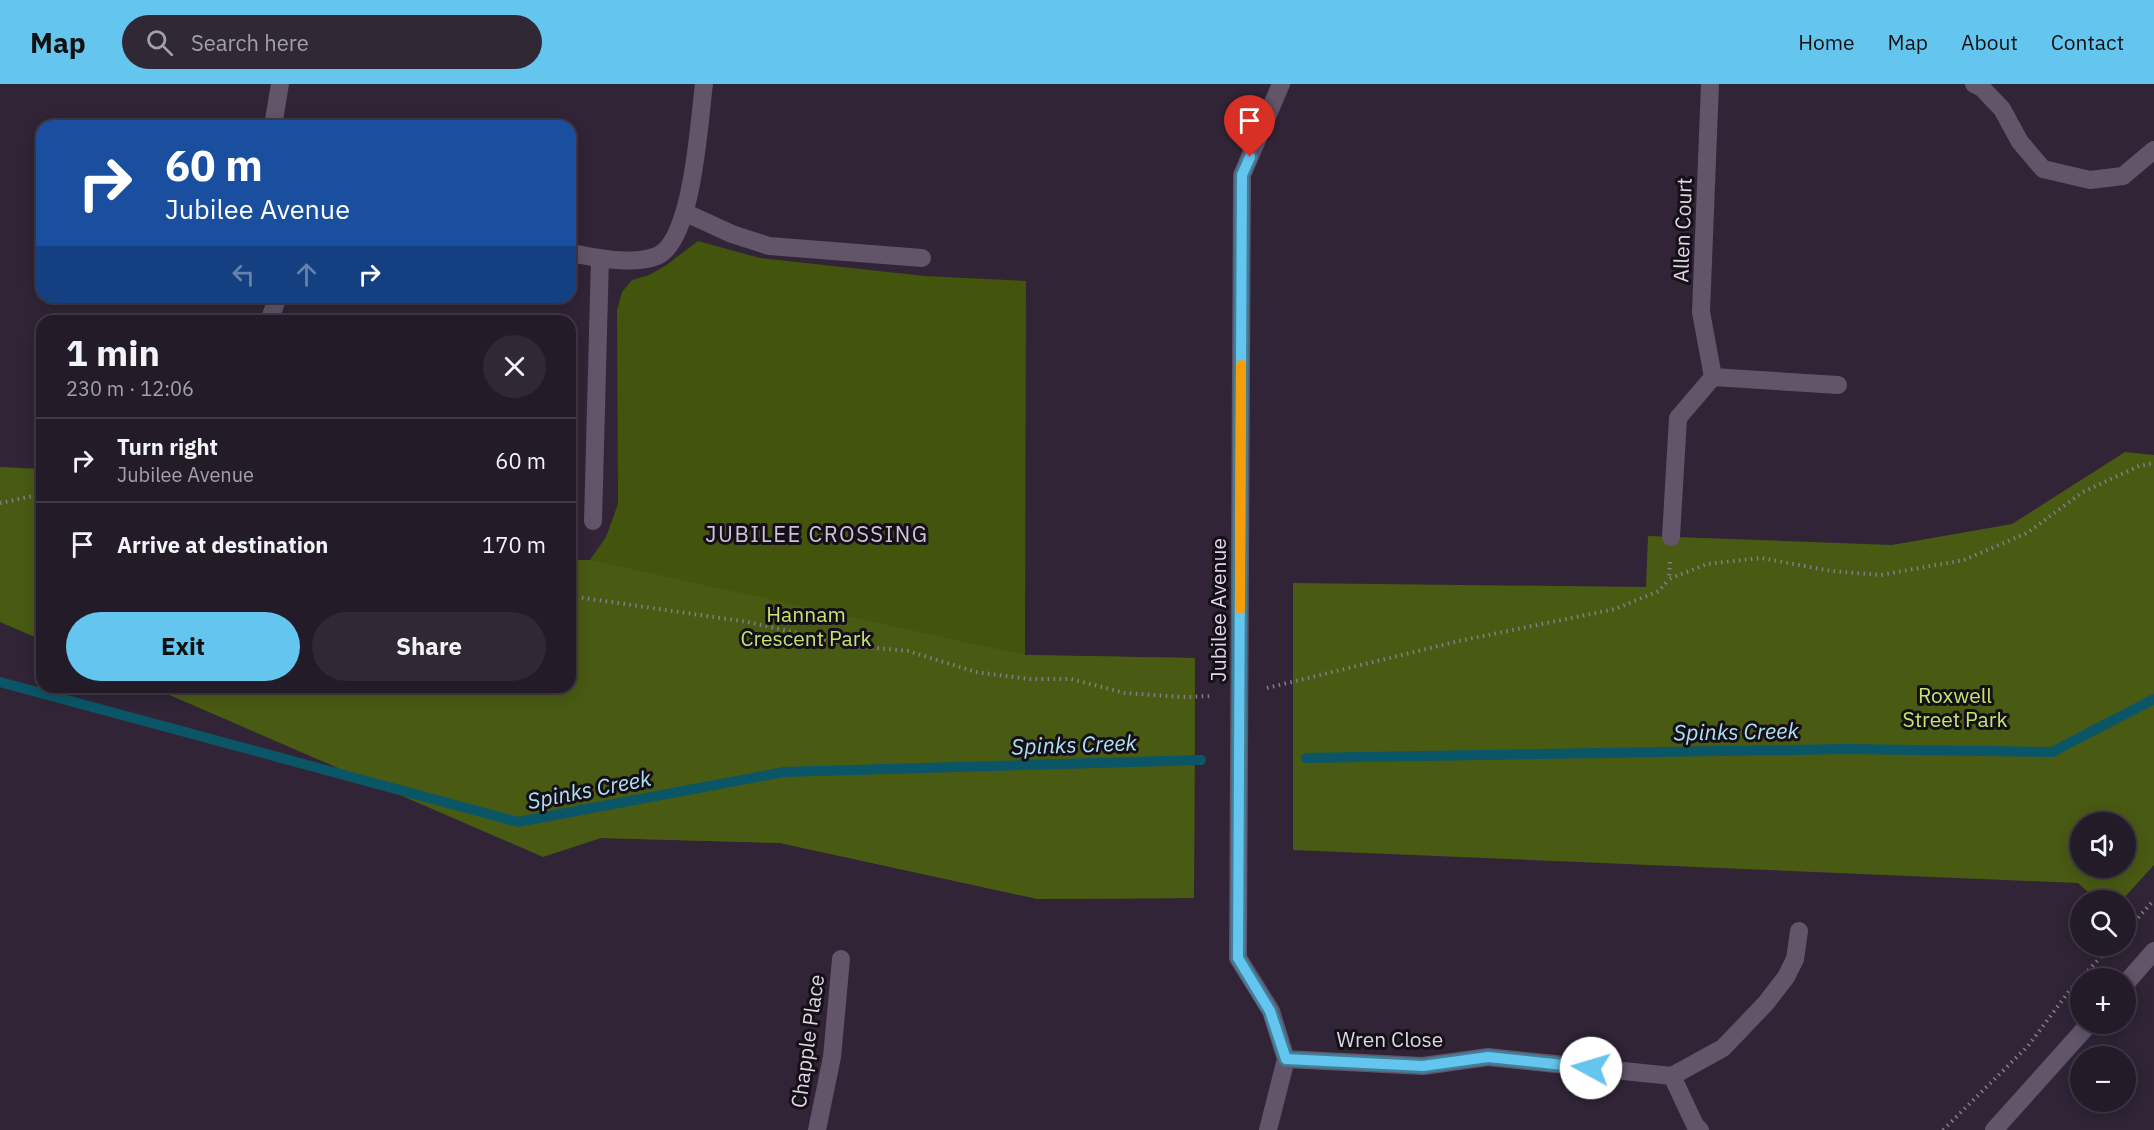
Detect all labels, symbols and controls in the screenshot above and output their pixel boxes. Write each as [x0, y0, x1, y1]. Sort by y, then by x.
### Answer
search box [122, 15, 542, 69]
text: Map [30, 24, 86, 61]
icon: search [143, 26, 176, 59]
text: Search here [191, 28, 309, 57]
text: Home [1798, 28, 1855, 56]
text: Map [1888, 28, 1928, 56]
text: About [1961, 28, 2018, 56]
text: Contact [2051, 28, 2124, 56]
pin [1224, 95, 1275, 157]
icon: arrive [1233, 104, 1266, 137]
text: 60 m [165, 138, 263, 193]
icon: right [66, 144, 144, 222]
street label: Allen Court [1666, 177, 1698, 283]
text: Jubilee Avenue [165, 191, 350, 226]
icon: left [227, 258, 260, 291]
icon: ahead [290, 258, 323, 291]
icon: right [353, 258, 386, 291]
text: 1 min [66, 329, 160, 376]
button: close [483, 335, 546, 398]
text: 230 m · 12:06 [66, 375, 194, 402]
text: Turn right [117, 432, 218, 461]
icon: right [66, 444, 99, 477]
text: 60 m [495, 446, 546, 475]
text: Jubilee Avenue [117, 461, 254, 488]
district label: JUBILEE CROSSING [705, 519, 929, 548]
icon: arrive [66, 528, 99, 561]
text: Arrive at destination [117, 530, 328, 559]
text: 170 m [482, 530, 546, 559]
street label: Jubilee Avenue [1204, 538, 1232, 682]
park label: Hannam Crescent Park [740, 600, 872, 652]
button: Exit [66, 612, 300, 681]
button: Share [312, 612, 546, 681]
park label: Roxwell Street Park [1902, 681, 2008, 733]
water label: Spinks Creek [1673, 715, 1800, 747]
water label: Spinks Creek [1011, 727, 1138, 761]
water label: Spinks Creek [525, 763, 654, 815]
map controls [2070, 812, 2136, 1112]
button: sound [2070, 812, 2136, 878]
button: search [2070, 890, 2136, 956]
button: + [2070, 968, 2136, 1034]
street label: Chapple Place [784, 973, 830, 1109]
street label: Wren Close [1337, 1025, 1443, 1053]
position arrow [1559, 1036, 1623, 1100]
button: − [2070, 1046, 2136, 1112]

